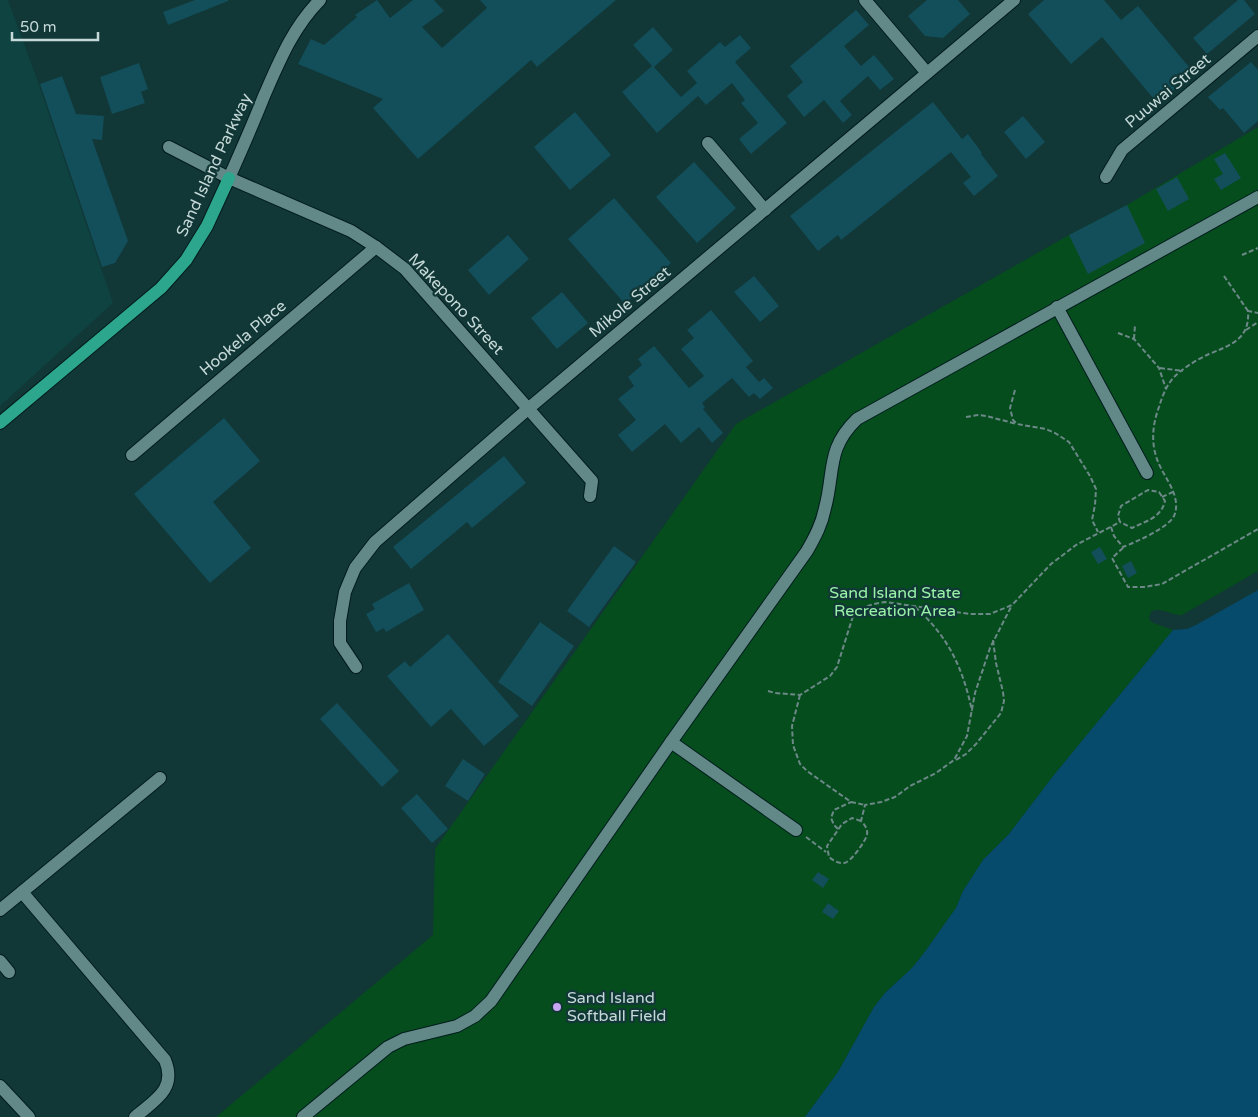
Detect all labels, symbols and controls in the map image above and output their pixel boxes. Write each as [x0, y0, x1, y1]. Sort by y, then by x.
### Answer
scale bar [12, 10, 99, 42]
text: 50 m [20, 18, 57, 36]
street label: Puuwai Street [1121, 49, 1215, 133]
street label: Sand Island Parkway [172, 90, 256, 240]
street label: Makepono Street [404, 249, 508, 359]
street label: Mikole Street [585, 262, 675, 342]
street label: Hookela Place [195, 296, 291, 380]
park label: Sand Island State Recreation Area [829, 583, 961, 621]
place label: Sand Island Softball Field [567, 988, 666, 1026]
marker: Sand Island Softball Field [551, 1001, 563, 1013]

